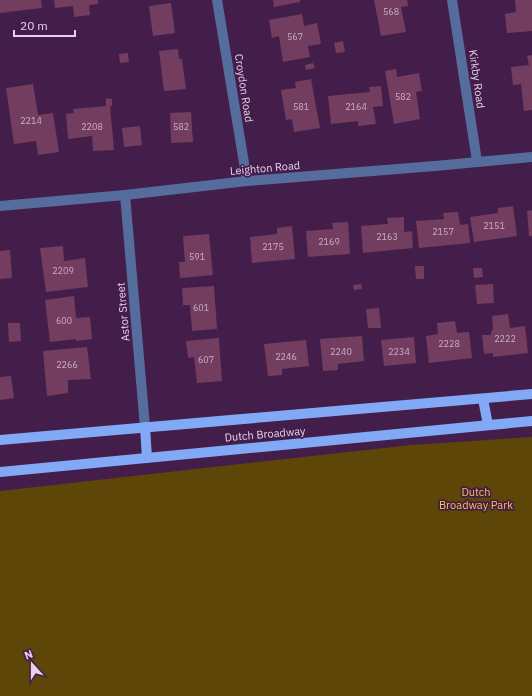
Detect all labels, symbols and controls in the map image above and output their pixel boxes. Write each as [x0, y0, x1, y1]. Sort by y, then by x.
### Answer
house number: 568 [383, 6, 399, 17]
scale bar [14, 12, 75, 38]
text: 20 m [20, 18, 48, 33]
house number: 567 [287, 31, 303, 42]
street label: Kirkby Road [466, 49, 488, 109]
street label: Croydon Road [232, 53, 256, 123]
house number: 582 [395, 91, 411, 102]
house number: 581 [293, 101, 309, 112]
house number: 2164 [345, 101, 367, 112]
house number: 2214 [20, 115, 42, 126]
house number: 2208 [81, 121, 103, 132]
house number: 582 [173, 121, 189, 132]
street label: Leighton Road [229, 158, 301, 178]
house number: 2151 [483, 220, 505, 231]
house number: 2157 [432, 226, 454, 237]
house number: 2163 [376, 231, 398, 242]
house number: 2169 [318, 236, 340, 247]
house number: 2175 [262, 241, 284, 252]
house number: 591 [189, 251, 205, 262]
house number: 2209 [52, 265, 74, 276]
street label: Astor Street [113, 282, 133, 342]
house number: 601 [193, 302, 209, 313]
house number: 600 [56, 315, 72, 326]
house number: 2222 [494, 333, 516, 344]
house number: 2228 [438, 338, 460, 349]
house number: 2240 [330, 346, 352, 357]
house number: 2234 [388, 346, 410, 357]
house number: 2246 [275, 351, 297, 362]
house number: 607 [198, 354, 214, 365]
house number: 2266 [56, 359, 78, 370]
street label: Dutch Broadway [224, 423, 306, 445]
park label: Dutch Broadway Park [439, 485, 513, 512]
north arrow [12, 644, 52, 684]
text: N [22, 647, 35, 663]

